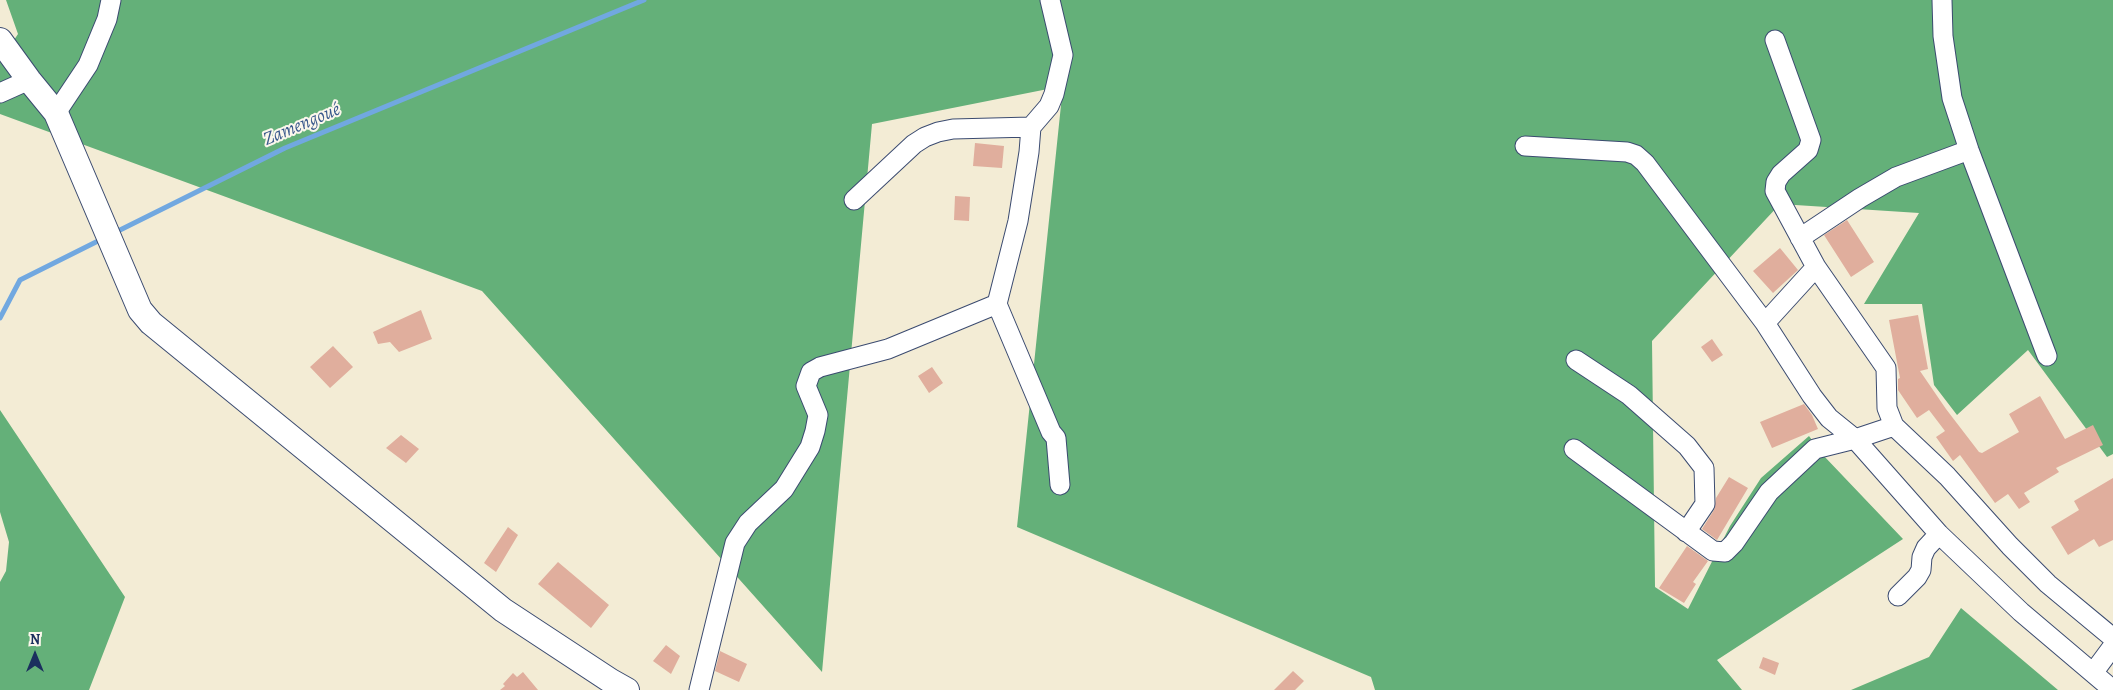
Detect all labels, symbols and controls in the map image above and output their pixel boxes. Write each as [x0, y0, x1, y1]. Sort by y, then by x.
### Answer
water label: Zamengoué [260, 99, 344, 151]
north arrow [10, 630, 60, 680]
text: N [30, 630, 40, 649]

